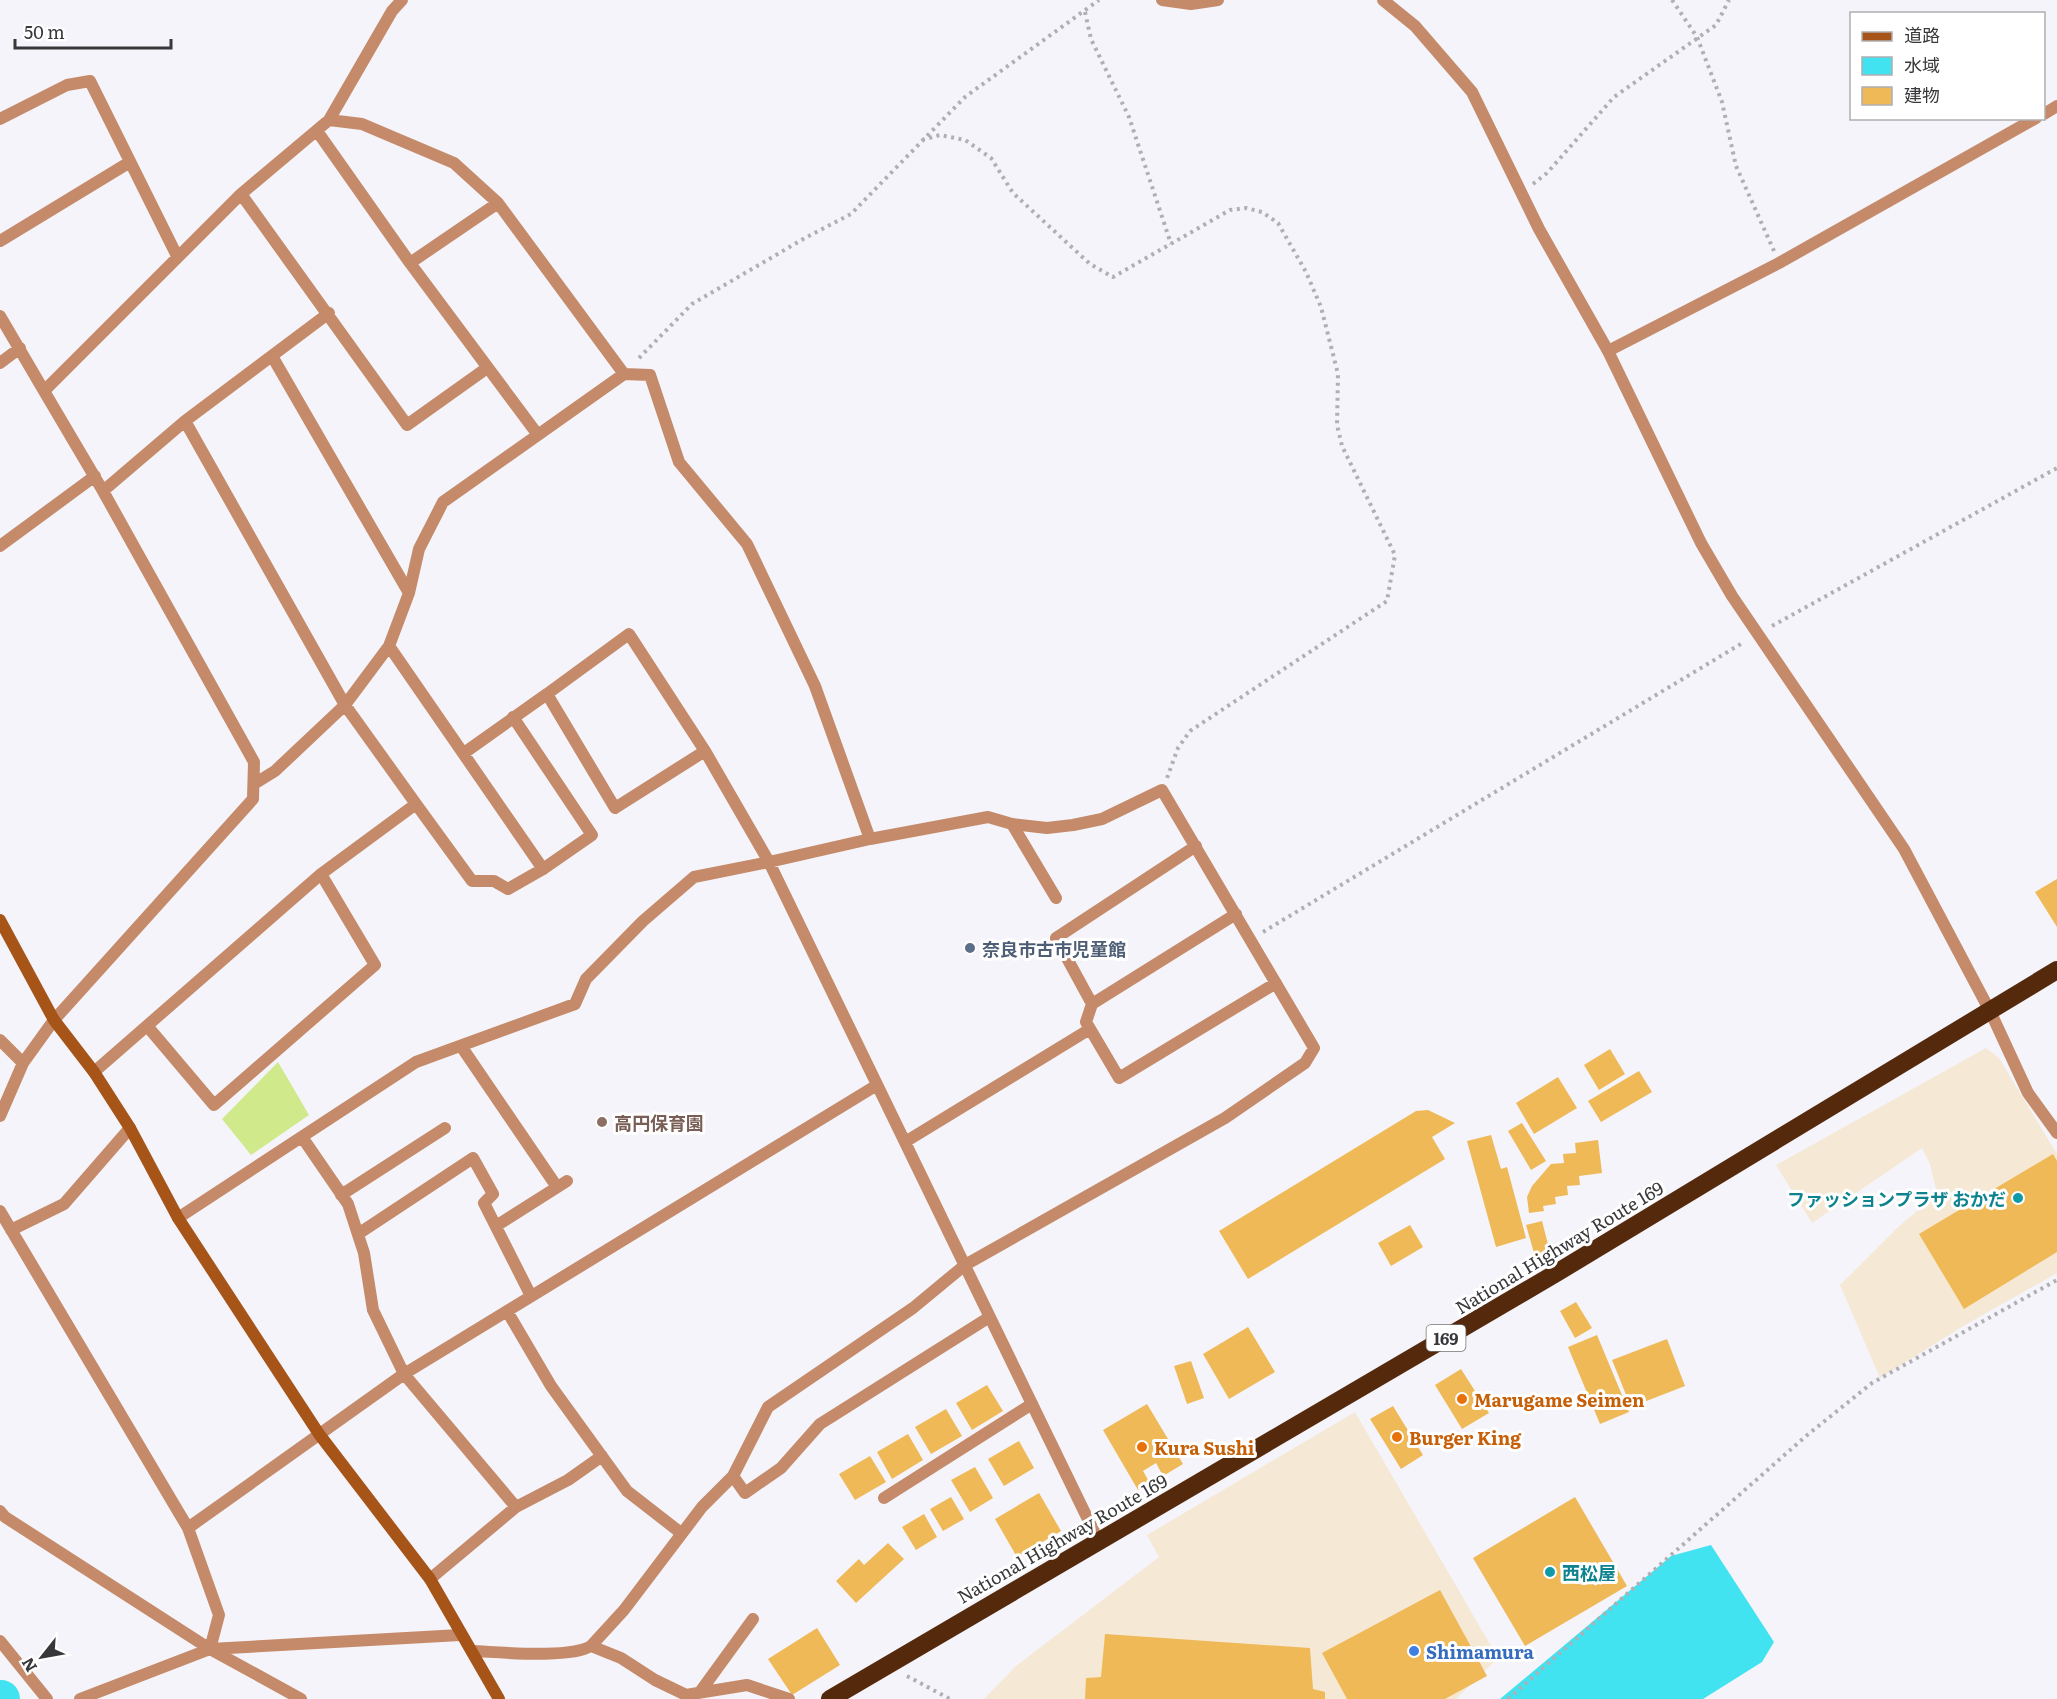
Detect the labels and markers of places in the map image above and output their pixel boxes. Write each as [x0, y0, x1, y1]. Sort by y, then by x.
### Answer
place label: 奈良市古市児童館 [982, 935, 1126, 962]
marker: 奈良市古市児童館 [963, 941, 977, 955]
place label: 高円保育園 [614, 1109, 704, 1136]
marker: 高円保育園 [595, 1115, 609, 1129]
place label: ファッションプラザ おかだ [1787, 1185, 2006, 1212]
marker: ファッションプラザ おかだ [2011, 1191, 2025, 1205]
place label: Marugame Seimen [1474, 1386, 1645, 1413]
marker: Marugame Seimen [1455, 1392, 1469, 1406]
place label: Burger King [1409, 1424, 1522, 1451]
marker: Burger King [1390, 1430, 1404, 1444]
place label: Kura Sushi [1154, 1434, 1255, 1461]
marker: Kura Sushi [1135, 1440, 1149, 1454]
place label: 西松屋 [1562, 1559, 1616, 1586]
marker: 西松屋 [1543, 1565, 1557, 1579]
place label: Shimamura [1426, 1638, 1535, 1665]
marker: Shimamura [1407, 1644, 1421, 1658]

